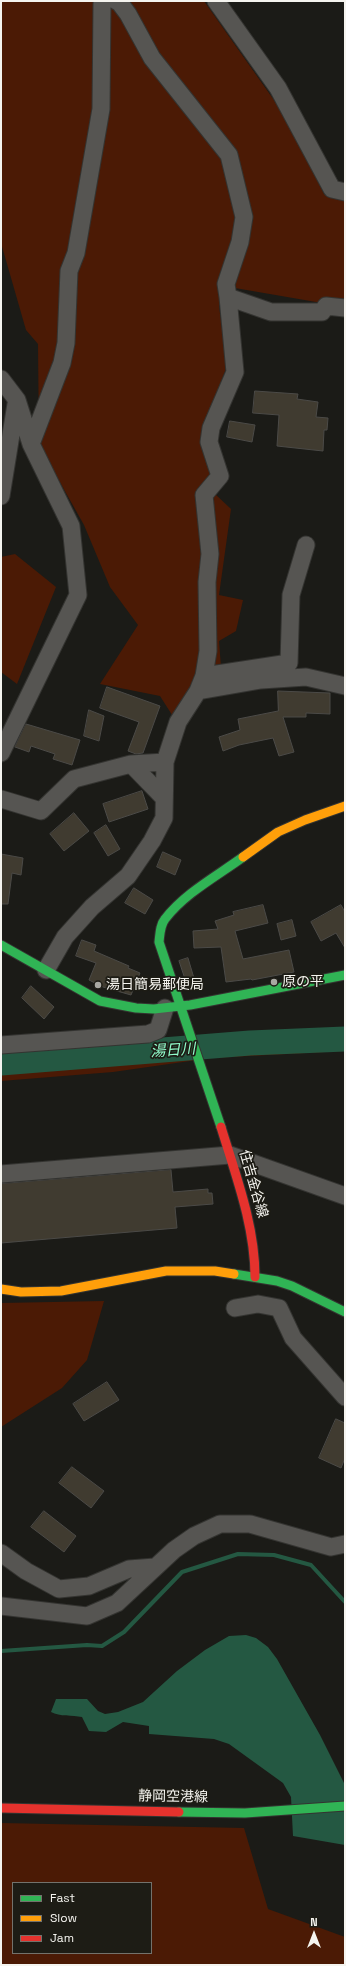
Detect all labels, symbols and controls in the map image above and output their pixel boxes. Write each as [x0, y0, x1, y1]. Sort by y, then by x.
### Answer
place label: 原の平 [282, 974, 324, 990]
place label: 湯日簡易郵便局 [106, 977, 204, 993]
marker: 原の平 [269, 977, 279, 987]
marker: 湯日簡易郵便局 [93, 980, 103, 990]
water label: 湯日川 [150, 1040, 196, 1062]
street label: 住吉金谷線 [235, 1148, 271, 1220]
street label: 静岡空港線 [138, 1788, 208, 1806]
legend [12, 1882, 152, 1954]
text: Fast [50, 1890, 75, 1906]
text: Slow [50, 1910, 77, 1926]
north arrow [294, 1914, 334, 1954]
text: N [310, 1915, 318, 1929]
text: Jam [50, 1930, 74, 1946]

